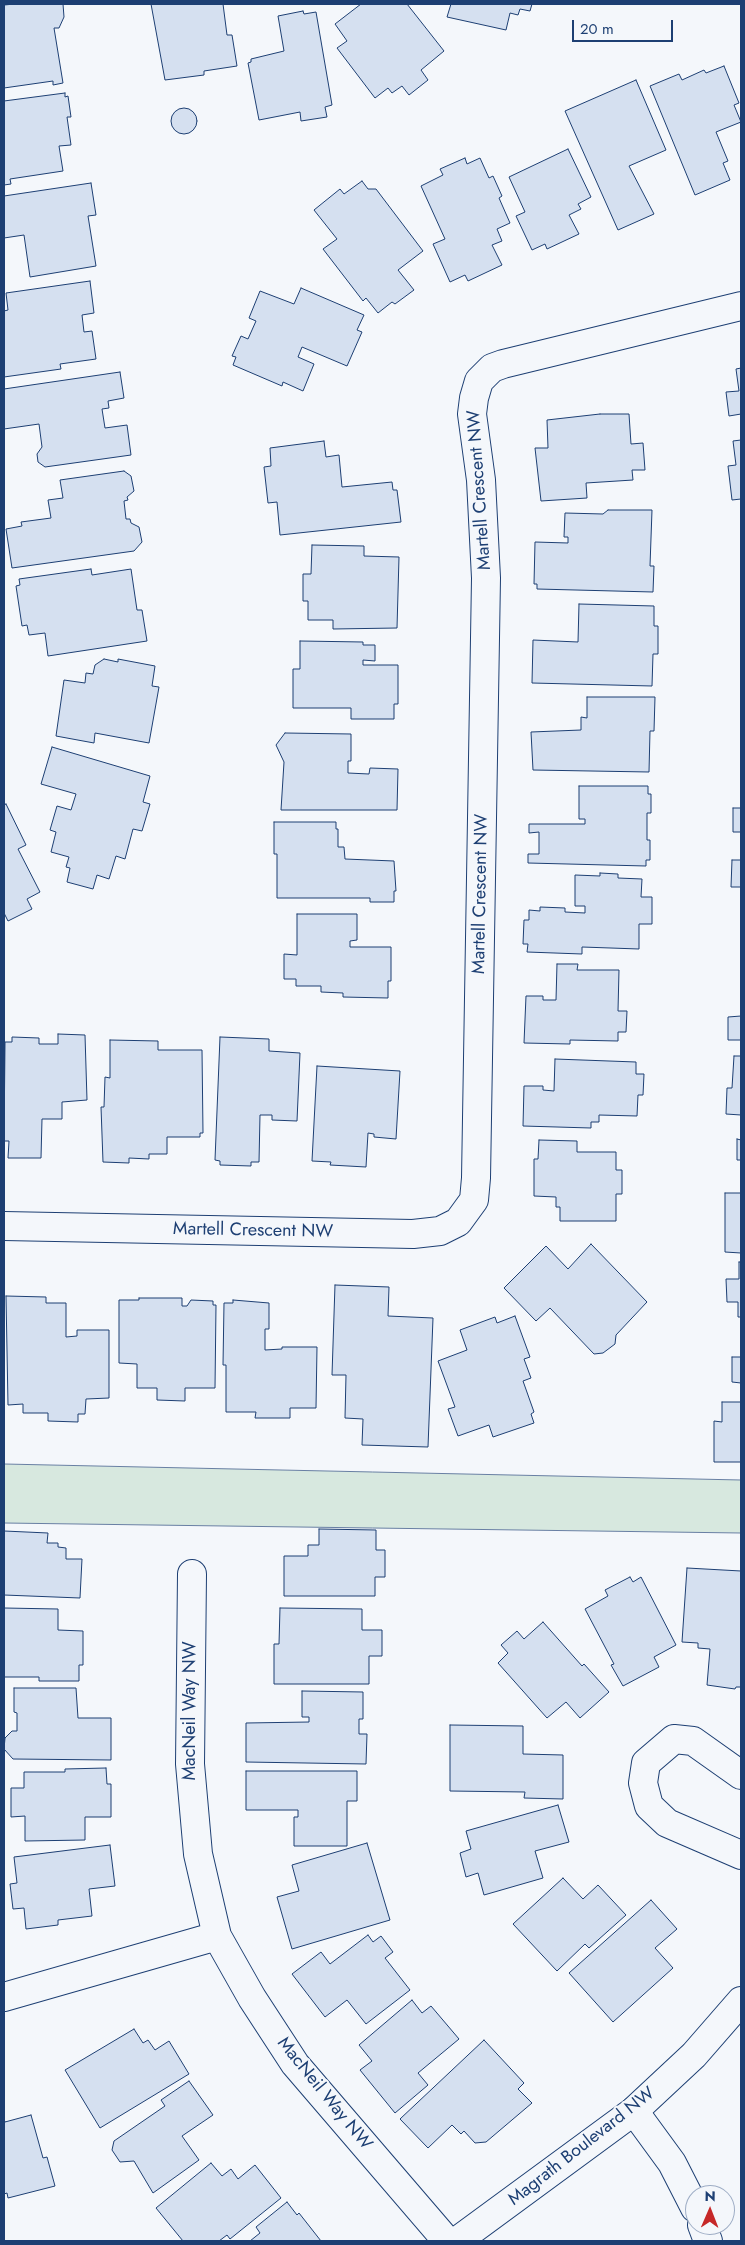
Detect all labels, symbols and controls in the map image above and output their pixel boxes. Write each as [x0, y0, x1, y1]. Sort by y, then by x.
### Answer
scale bar [575, 10, 676, 42]
text: 20 m [580, 18, 614, 40]
street label: Martell Crescent NW [464, 409, 496, 571]
street label: Martell Crescent NW [469, 814, 493, 974]
street label: Martell Crescent NW [173, 1219, 333, 1243]
street label: MacNeil Way NW [180, 1642, 202, 1780]
street label: MacNeil Way NW [272, 2033, 376, 2155]
street label: Magrath Boulevard NW [504, 2083, 660, 2211]
north arrow [685, 2185, 735, 2235]
text: N [705, 2186, 716, 2206]

